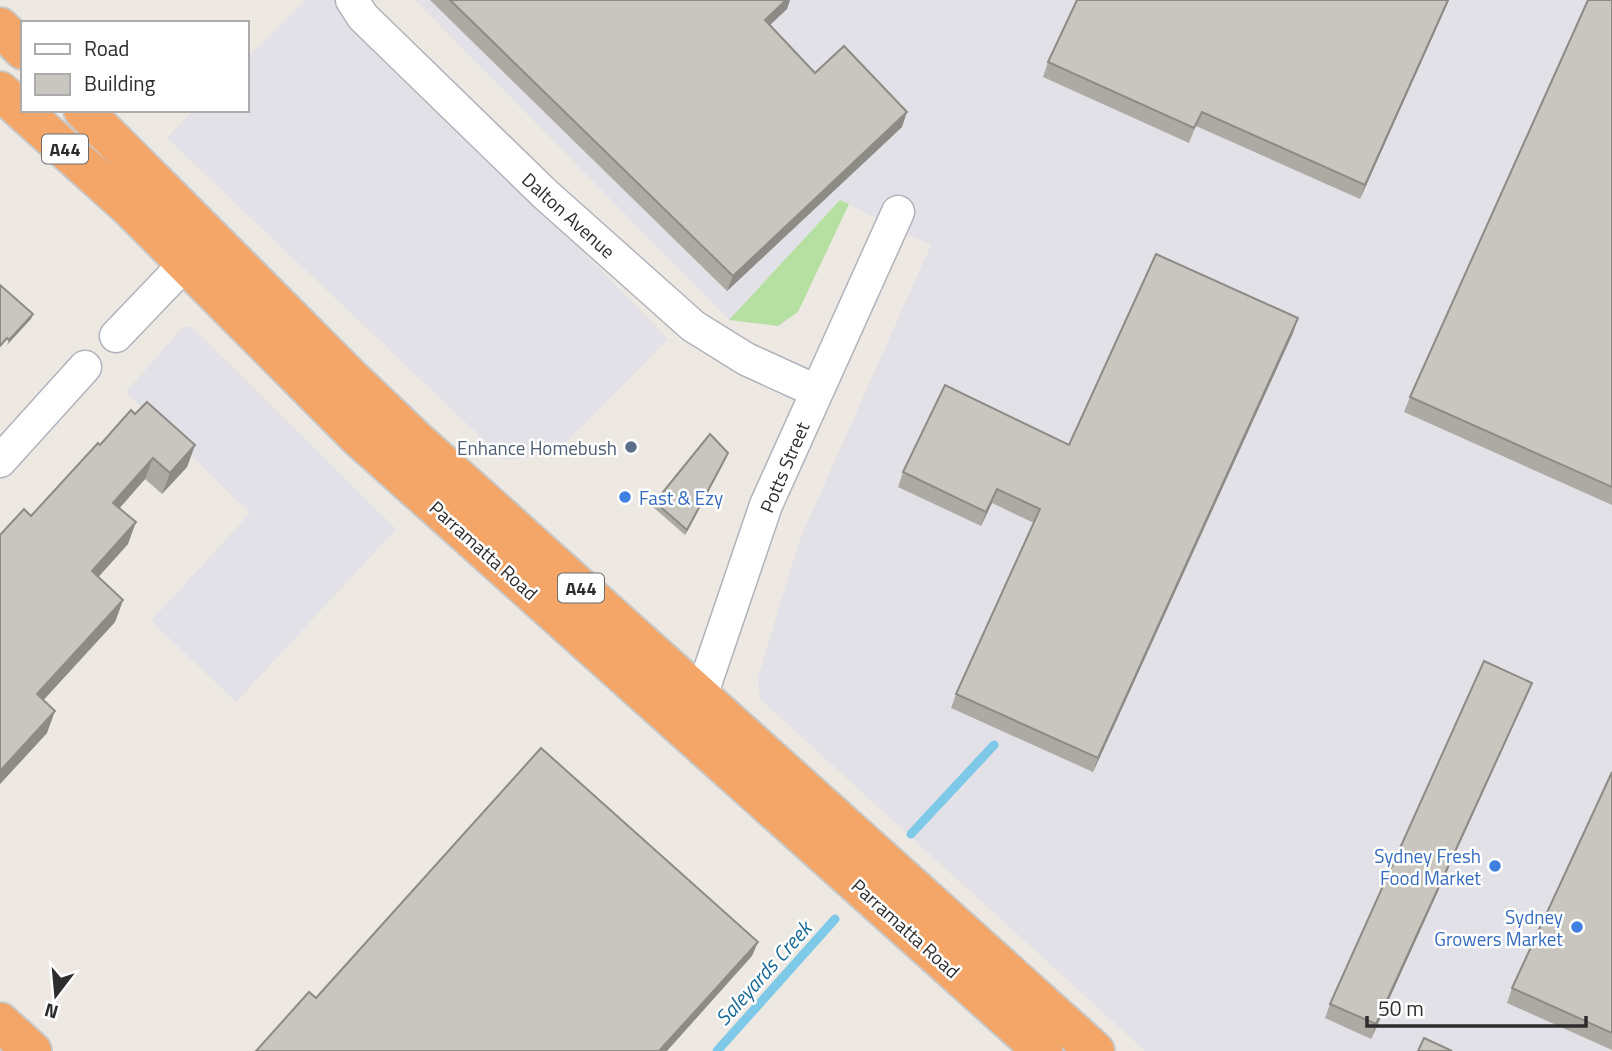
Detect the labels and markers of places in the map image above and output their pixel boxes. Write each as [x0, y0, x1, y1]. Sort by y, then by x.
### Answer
place label: Enhance Homebush [457, 433, 617, 462]
marker: Enhance Homebush [623, 439, 639, 455]
place label: Fast & Ezy [639, 483, 723, 512]
marker: Fast & Ezy [617, 489, 633, 505]
place label: Sydney Fresh Food Market [1374, 841, 1481, 892]
marker: Sydney Fresh Food Market [1487, 858, 1503, 874]
place label: Sydney Growers Market [1434, 902, 1563, 953]
marker: Sydney Growers Market [1569, 919, 1585, 935]

